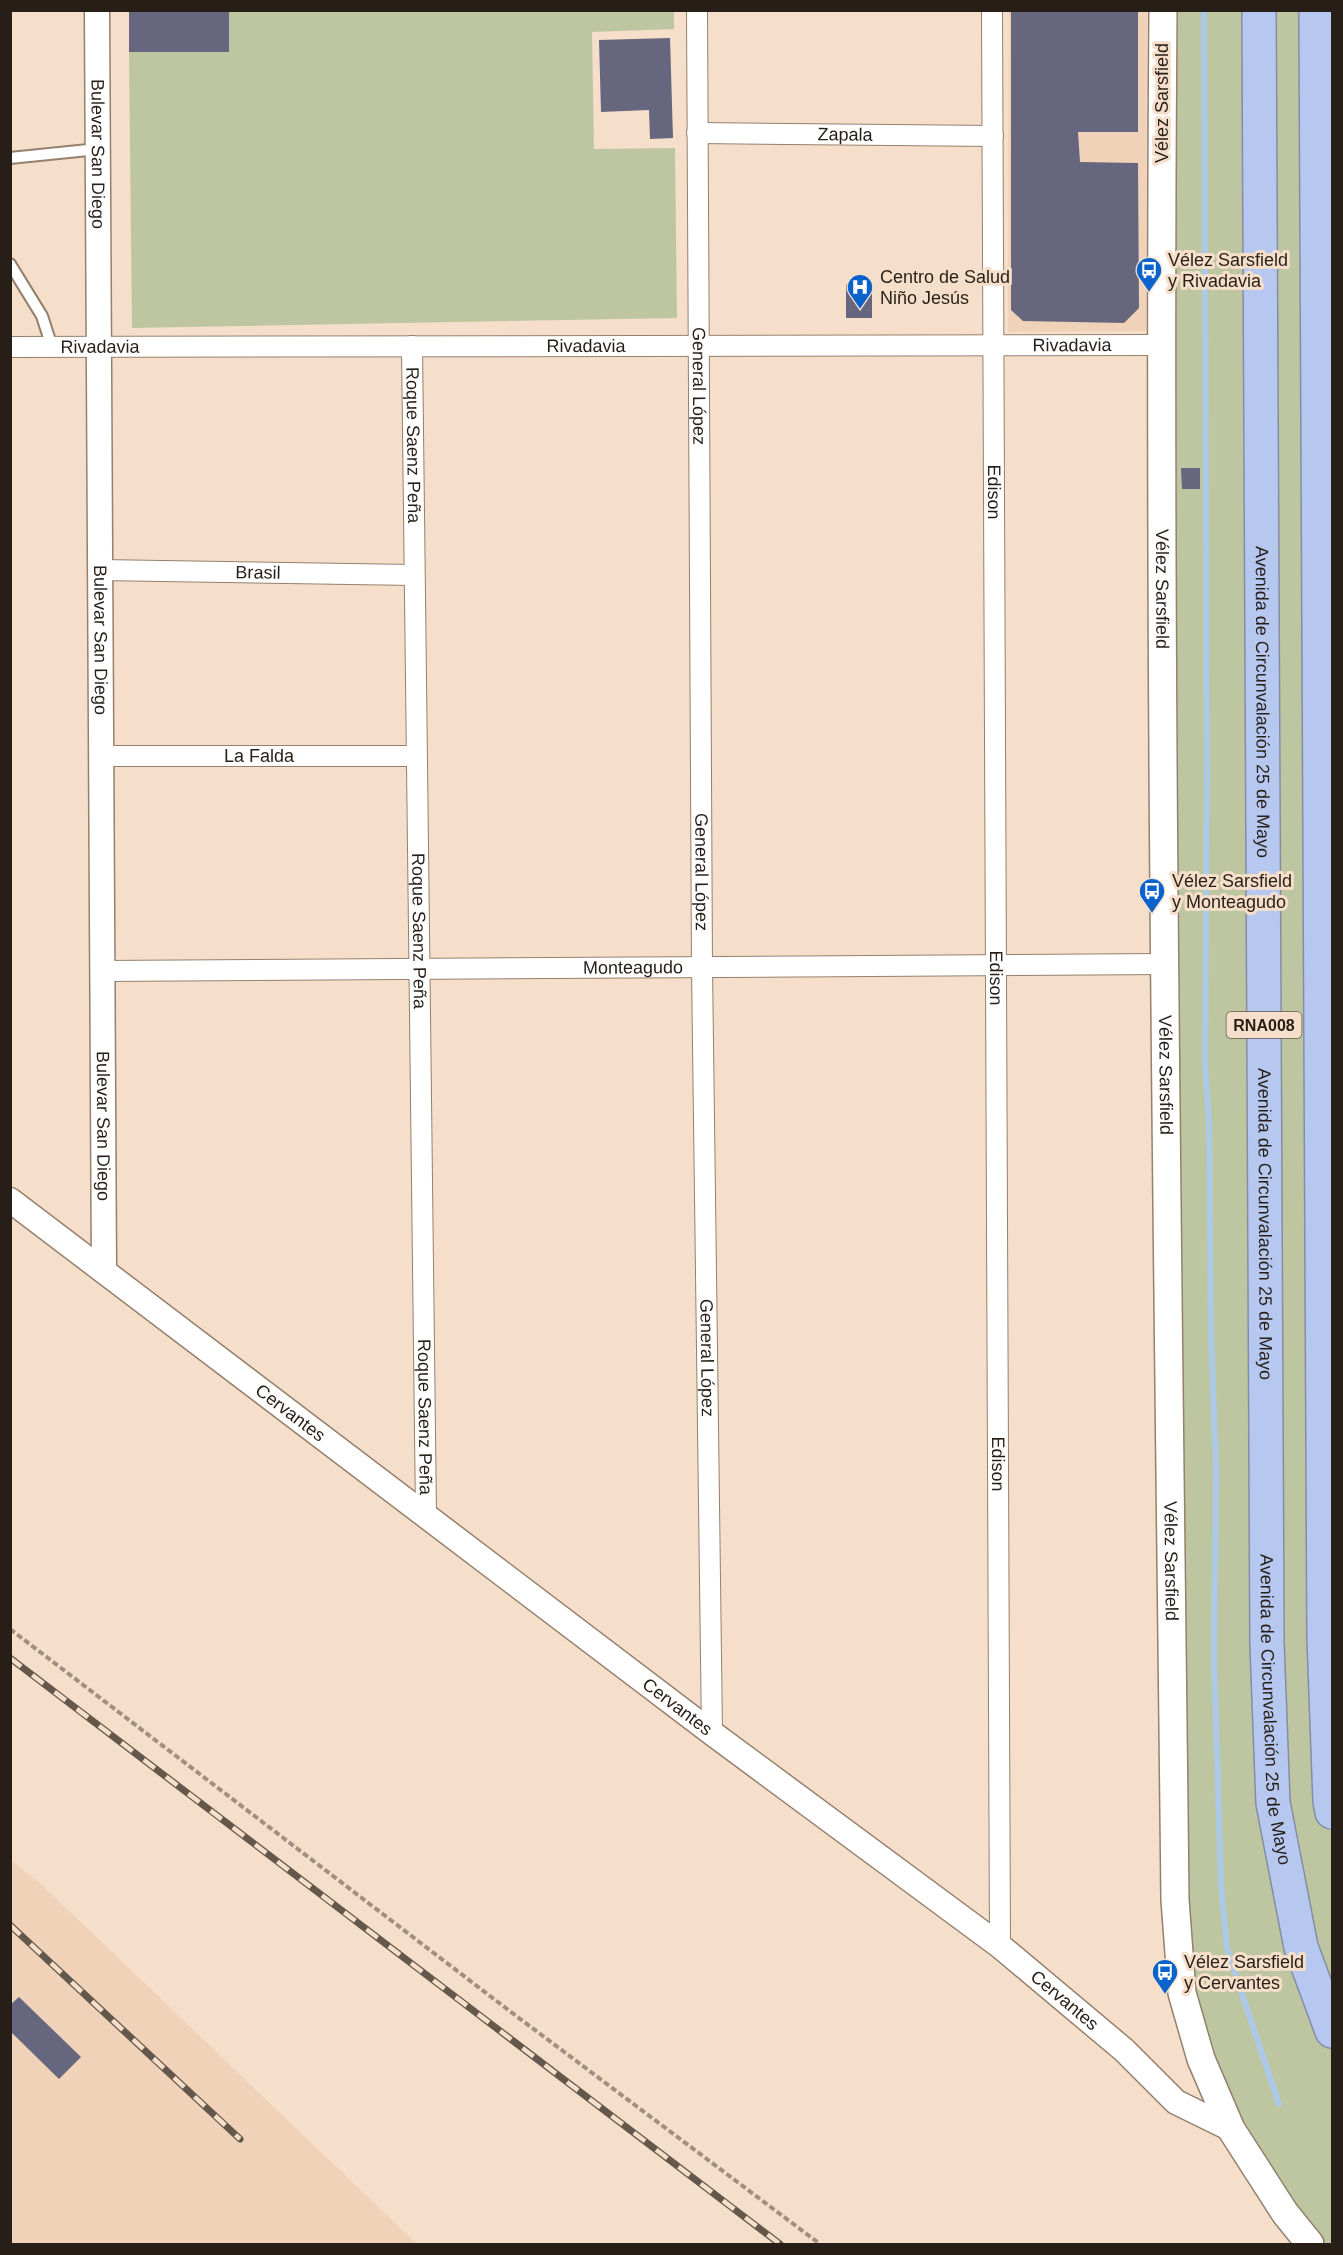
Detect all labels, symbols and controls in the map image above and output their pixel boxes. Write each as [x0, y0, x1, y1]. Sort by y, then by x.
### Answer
street label: Vélez Sarsfield [1152, 43, 1172, 163]
street label: Bulevar San Diego [87, 79, 108, 229]
street label: Zapala [817, 124, 874, 145]
place label: Vélez Sarsfield y Rivadavia [1168, 250, 1288, 291]
bus stop icon: Vélez Sarsfield y Rivadavia [1134, 255, 1164, 293]
place label: Centro de Salud Niño Jesús [880, 267, 1010, 308]
hospital icon: Centro de Salud Niño Jesús [845, 272, 875, 310]
street label: General López [689, 327, 709, 445]
street label: Rivadavia [1032, 335, 1113, 355]
street label: Rivadavia [546, 336, 627, 356]
street label: Rivadavia [60, 337, 141, 357]
street label: Roque Saenz Peña [402, 367, 424, 524]
street label: Edison [984, 464, 1004, 520]
street label: Vélez Sarsfield [1152, 529, 1172, 649]
street label: Avenida de Circunvalación 25 de Mayo [1252, 546, 1273, 858]
street label: Brasil [235, 562, 281, 583]
street label: Bulevar San Diego [90, 565, 111, 715]
street label: La Falda [224, 746, 295, 766]
street label: General López [691, 813, 712, 931]
street label: Roque Saenz Peña [408, 853, 430, 1010]
place label: Vélez Sarsfield y Monteagudo [1172, 871, 1292, 912]
bus stop icon: Vélez Sarsfield y Monteagudo [1137, 876, 1167, 914]
street label: Edison [986, 950, 1006, 1006]
street label: Monteagudo [583, 957, 683, 978]
road number: RNA008 [1226, 1012, 1302, 1038]
street label: Vélez Sarsfield [1155, 1015, 1176, 1135]
street label: Bulevar San Diego [93, 1051, 114, 1201]
street label: Avenida de Circunvalación 25 de Mayo [1254, 1068, 1276, 1380]
street label: General López [696, 1299, 718, 1417]
street label: Roque Saenz Peña [414, 1339, 436, 1496]
street label: Cervantes [252, 1380, 329, 1446]
street label: Edison [988, 1436, 1008, 1492]
street label: Vélez Sarsfield [1160, 1501, 1182, 1621]
street label: Avenida de Circunvalación 25 de Mayo [1257, 1554, 1295, 1867]
street label: Cervantes [639, 1674, 716, 1740]
place label: Vélez Sarsfield y Cervantes [1184, 1952, 1304, 1993]
bus stop icon: Vélez Sarsfield y Cervantes [1150, 1957, 1180, 1995]
street label: Cervantes [1027, 1966, 1103, 2034]

